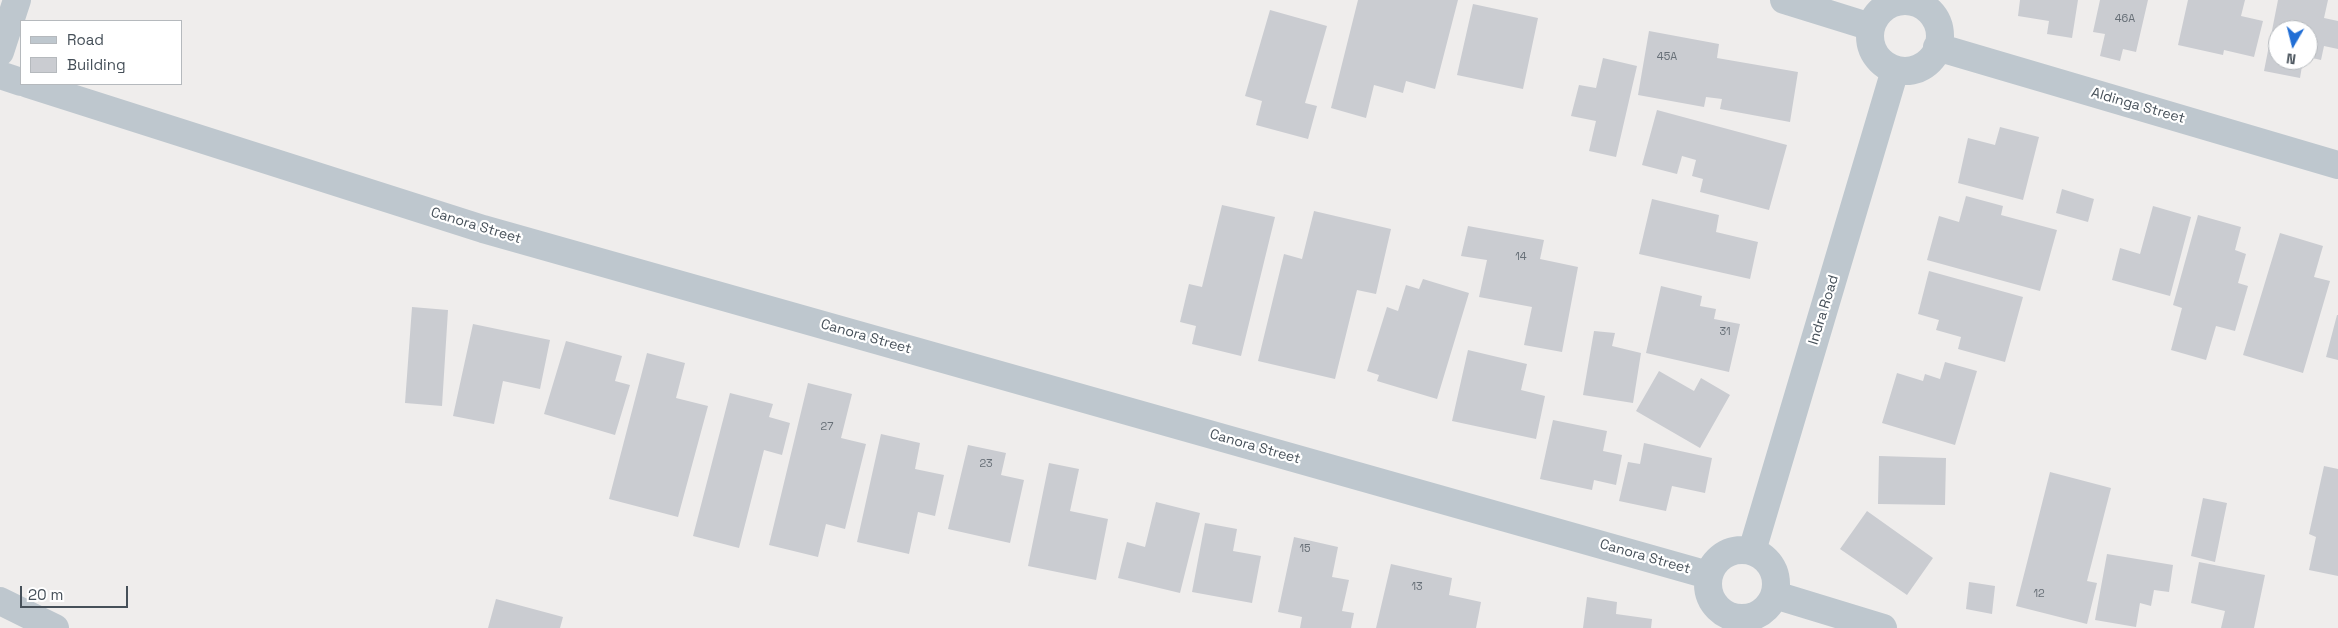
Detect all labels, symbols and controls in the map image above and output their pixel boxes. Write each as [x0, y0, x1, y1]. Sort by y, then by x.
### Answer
house number: 46A [2115, 12, 2135, 26]
legend [20, 20, 182, 85]
north arrow [2268, 20, 2318, 70]
text: Road [67, 30, 104, 49]
text: N [2285, 49, 2297, 68]
house number: 45A [1657, 50, 1677, 64]
text: Building [67, 55, 126, 74]
street label: Aldinga Street [2089, 85, 2187, 127]
street label: Canora Street [429, 204, 523, 248]
house number: 14 [1515, 250, 1527, 264]
street label: Indra Road [1805, 273, 1843, 347]
street label: Canora Street [819, 316, 913, 358]
house number: 31 [1719, 325, 1731, 339]
house number: 27 [821, 420, 833, 434]
street label: Canora Street [1208, 426, 1302, 468]
house number: 23 [979, 457, 993, 471]
street label: Canora Street [1598, 536, 1692, 578]
house number: 15 [1299, 542, 1311, 556]
scale bar [22, 576, 130, 608]
house number: 13 [1411, 580, 1423, 594]
text: 20 m [28, 585, 63, 604]
house number: 12 [2033, 587, 2045, 601]

